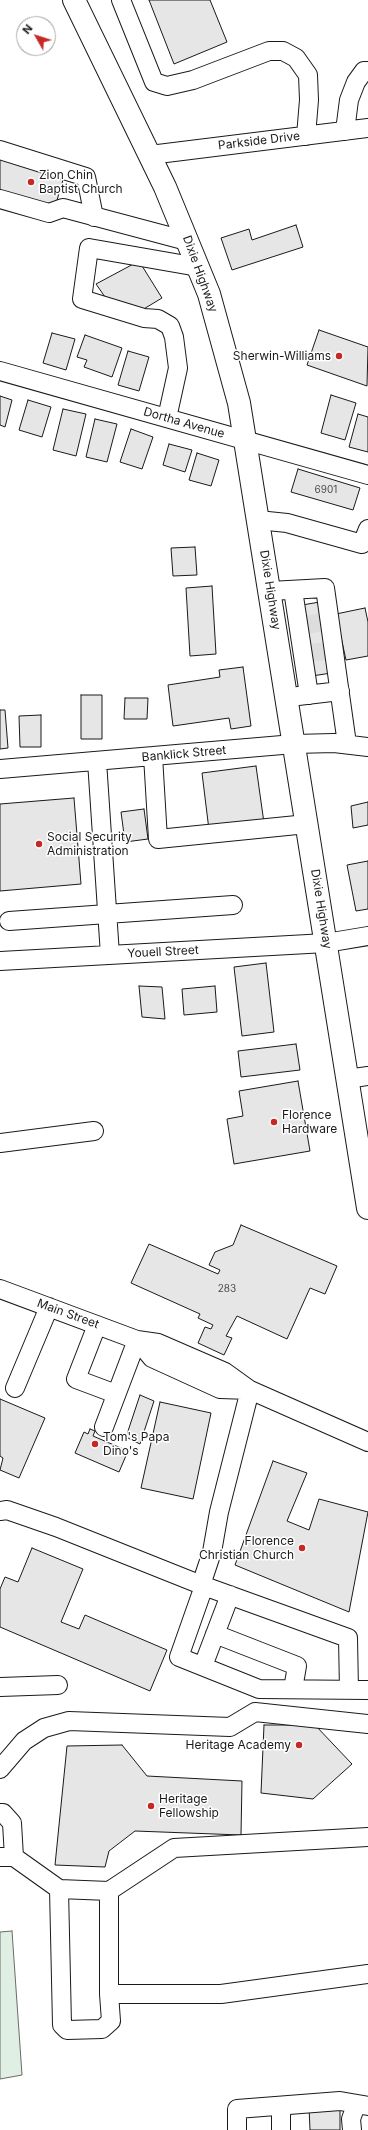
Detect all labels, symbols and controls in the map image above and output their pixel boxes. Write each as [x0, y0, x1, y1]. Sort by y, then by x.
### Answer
north arrow [16, 16, 56, 56]
text: N [19, 21, 36, 37]
street label: Parkside Drive [217, 129, 301, 153]
place label: Zion Chin Baptist Church [39, 168, 123, 196]
marker: Zion Chin Baptist Church [26, 177, 36, 187]
street label: Dixie Highway [179, 234, 221, 314]
place label: Sherwin-Williams [233, 349, 331, 363]
marker: Sherwin-Williams [334, 351, 344, 361]
street label: Dortha Avenue [142, 405, 226, 441]
house number: 6901 [315, 484, 337, 496]
street label: Dixie Highway [257, 549, 283, 631]
street label: Banklick Street [141, 743, 227, 765]
place label: Social Security Administration [47, 830, 132, 858]
marker: Social Security Administration [34, 839, 44, 849]
street label: Dixie Highway [308, 868, 334, 950]
street label: Youell Street [127, 943, 199, 961]
place label: Florence Hardware [282, 1108, 337, 1136]
marker: Florence Hardware [269, 1117, 279, 1127]
house number: 283 [218, 1283, 236, 1295]
street label: Main Street [35, 1296, 101, 1332]
place label: Tom's Papa Dino's [103, 1430, 169, 1458]
marker: Tom's Papa Dino's [90, 1439, 100, 1449]
place label: Florence Christian Church [199, 1534, 294, 1562]
marker: Florence Christian Church [297, 1543, 307, 1553]
place label: Heritage Academy [186, 1738, 291, 1752]
marker: Heritage Academy [294, 1740, 304, 1750]
place label: Heritage Fellowship [159, 1792, 219, 1820]
marker: Heritage Fellowship [146, 1801, 156, 1811]

